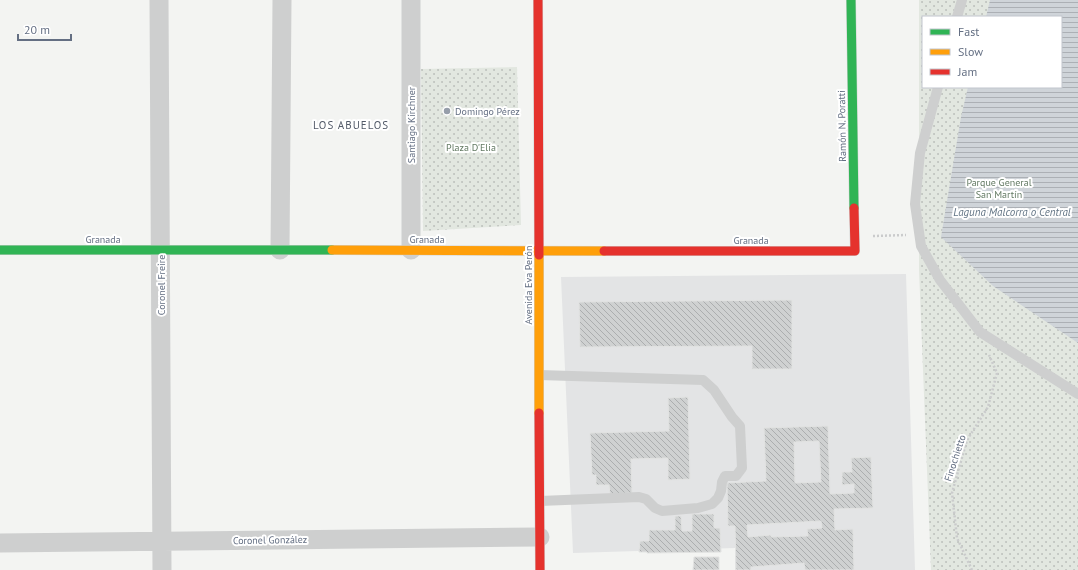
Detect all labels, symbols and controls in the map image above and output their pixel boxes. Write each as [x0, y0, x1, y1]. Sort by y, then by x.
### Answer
scale bar [18, 16, 71, 42]
legend [922, 16, 1062, 88]
text: 20 m [24, 22, 50, 37]
text: Fast [958, 24, 979, 39]
text: Slow [958, 44, 983, 59]
text: Jam [957, 64, 977, 79]
street label: Santiago Kirchner [405, 86, 418, 163]
street label: Ramón N. Poratti [835, 90, 849, 162]
place label: Domingo Pérez [455, 105, 520, 118]
marker: Domingo Pérez [442, 106, 452, 116]
district label: LOS ABUELOS [313, 118, 389, 132]
park label: Plaza D'Elia [446, 141, 496, 154]
park label: Parque General San Martín [966, 176, 1032, 201]
water label: Laguna Malcorra o Central [953, 205, 1071, 219]
street label: Granada [85, 233, 121, 246]
street label: Granada [409, 233, 445, 246]
street label: Granada [733, 234, 769, 247]
street label: Avenida Eva Perón [522, 246, 535, 324]
street label: Coronel Freire [155, 255, 168, 315]
street label: Finochietto [941, 433, 969, 483]
street label: Coronel González [233, 533, 307, 547]

